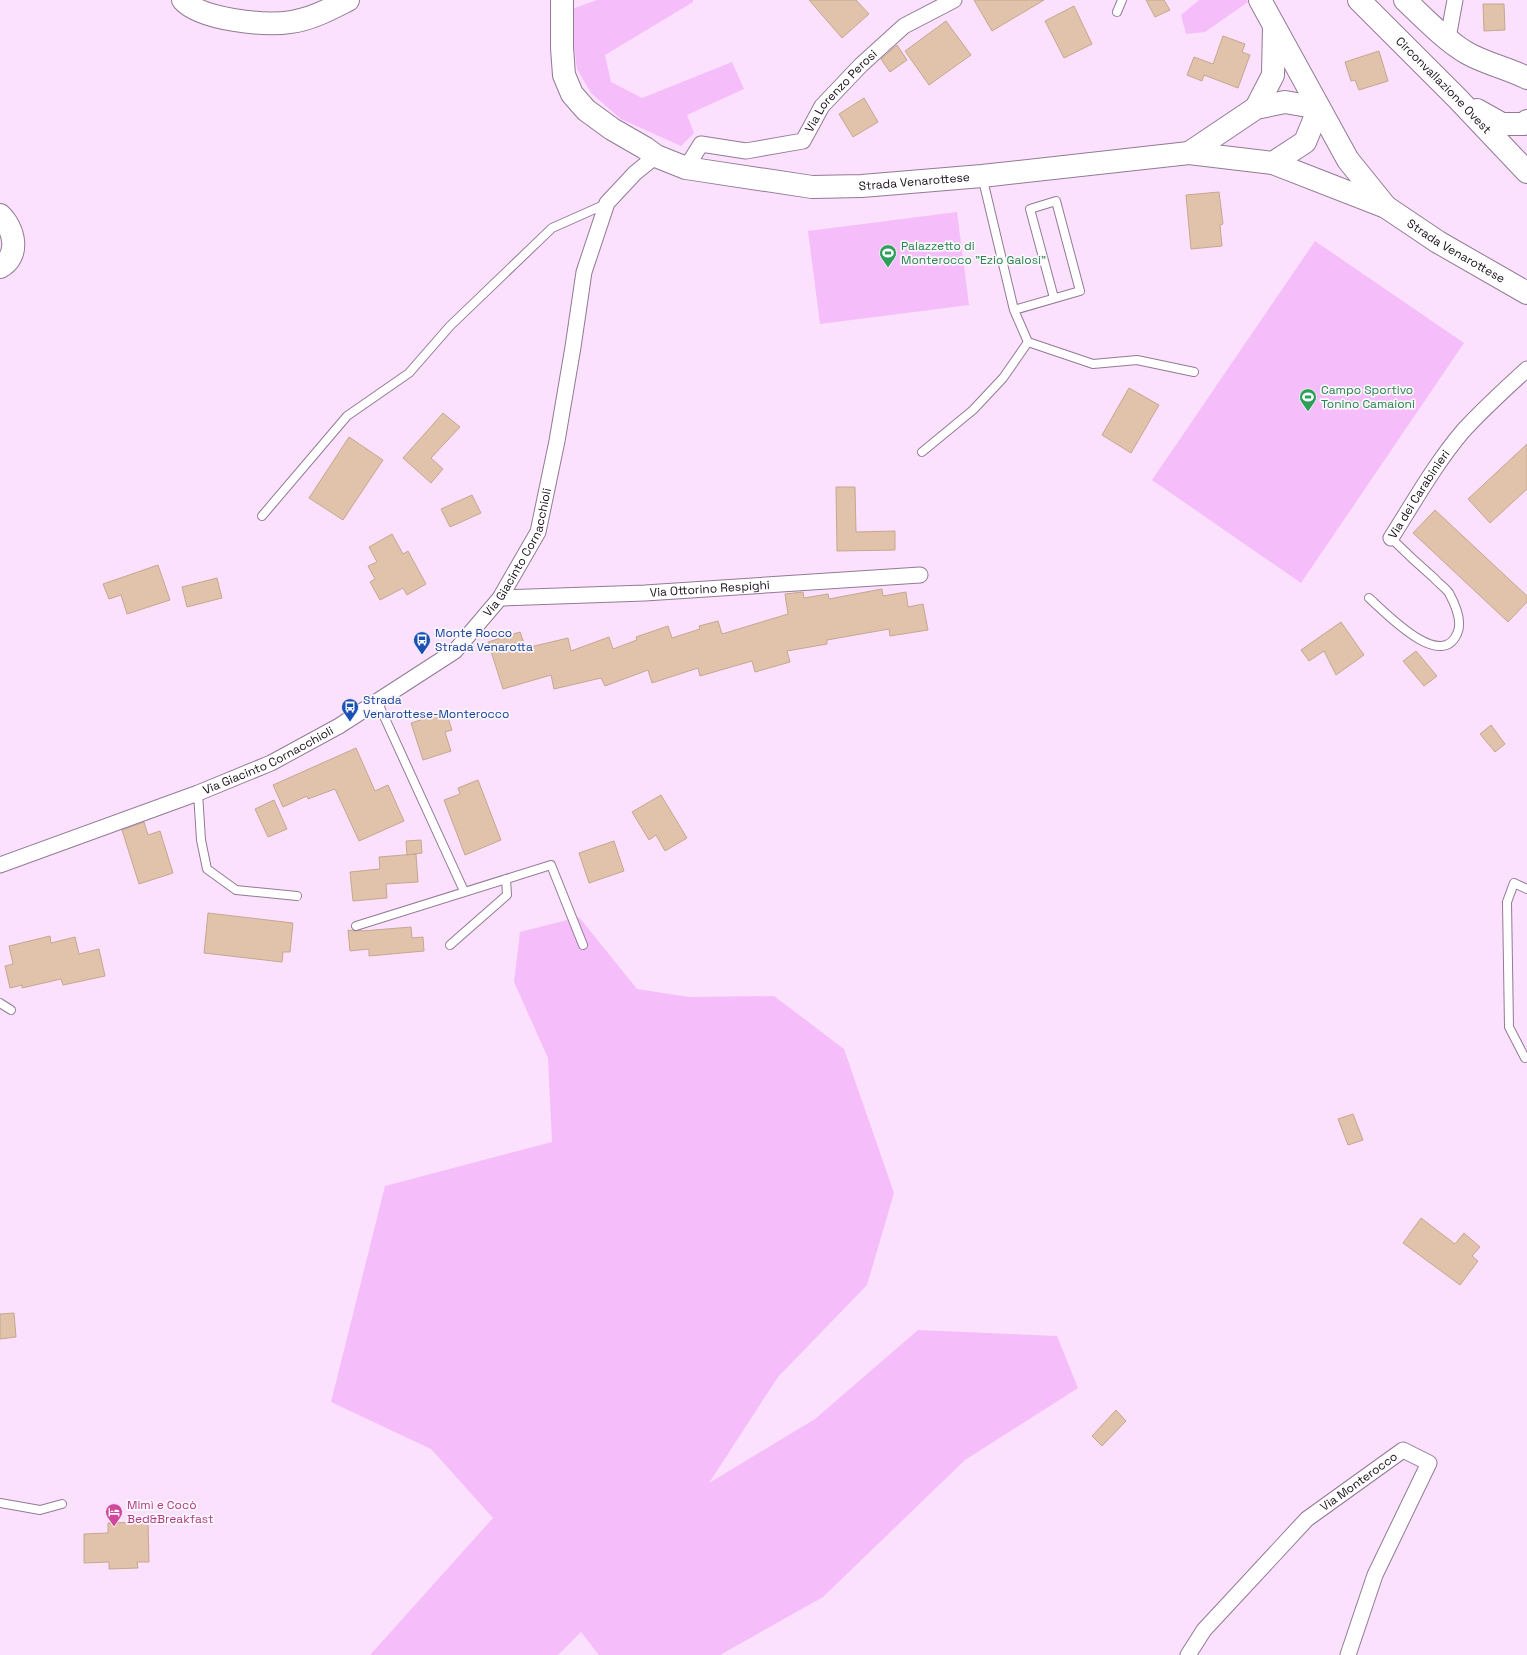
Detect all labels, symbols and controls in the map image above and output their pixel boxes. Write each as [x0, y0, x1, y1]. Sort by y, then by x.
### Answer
street label: Circonvallazione Ovest [1392, 33, 1495, 137]
street label: Via Lorenzo Perosi [801, 46, 881, 135]
street label: Strada Venarottese [858, 169, 971, 194]
street label: Strada Venarottese [1404, 215, 1508, 287]
place label: Palazzetto di Monterocco "Ezio Galosi" [901, 238, 1046, 268]
sports icon: Palazzetto di Monterocco "Ezio Galosi" [878, 243, 898, 268]
place label: Campo Sportivo Tonino Camaioni [1321, 382, 1415, 412]
sports icon: Campo Sportivo Tonino Camaioni [1298, 387, 1318, 412]
street label: Via dei Carabinieri [1385, 446, 1454, 542]
street label: Via Giacinto Cornacchioli [480, 487, 555, 620]
street label: Via Ottorino Respighi [649, 577, 770, 601]
place label: Monte Rocco Strada Venarotta [435, 625, 533, 655]
bus stop icon: Monte Rocco Strada Venarotta [412, 630, 432, 655]
place label: Strada Venarottese-Monterocco [363, 692, 509, 722]
bus stop icon: Strada Venarottese-Monterocco [340, 697, 360, 722]
street label: Via Giacinto Cornacchioli [200, 723, 336, 798]
street label: Via Monterocco [1317, 1449, 1401, 1515]
place label: Mimì e Cocò Bed&Breakfast [127, 1497, 213, 1527]
hotel icon: Mimì e Cocò Bed&Breakfast [104, 1502, 124, 1527]

